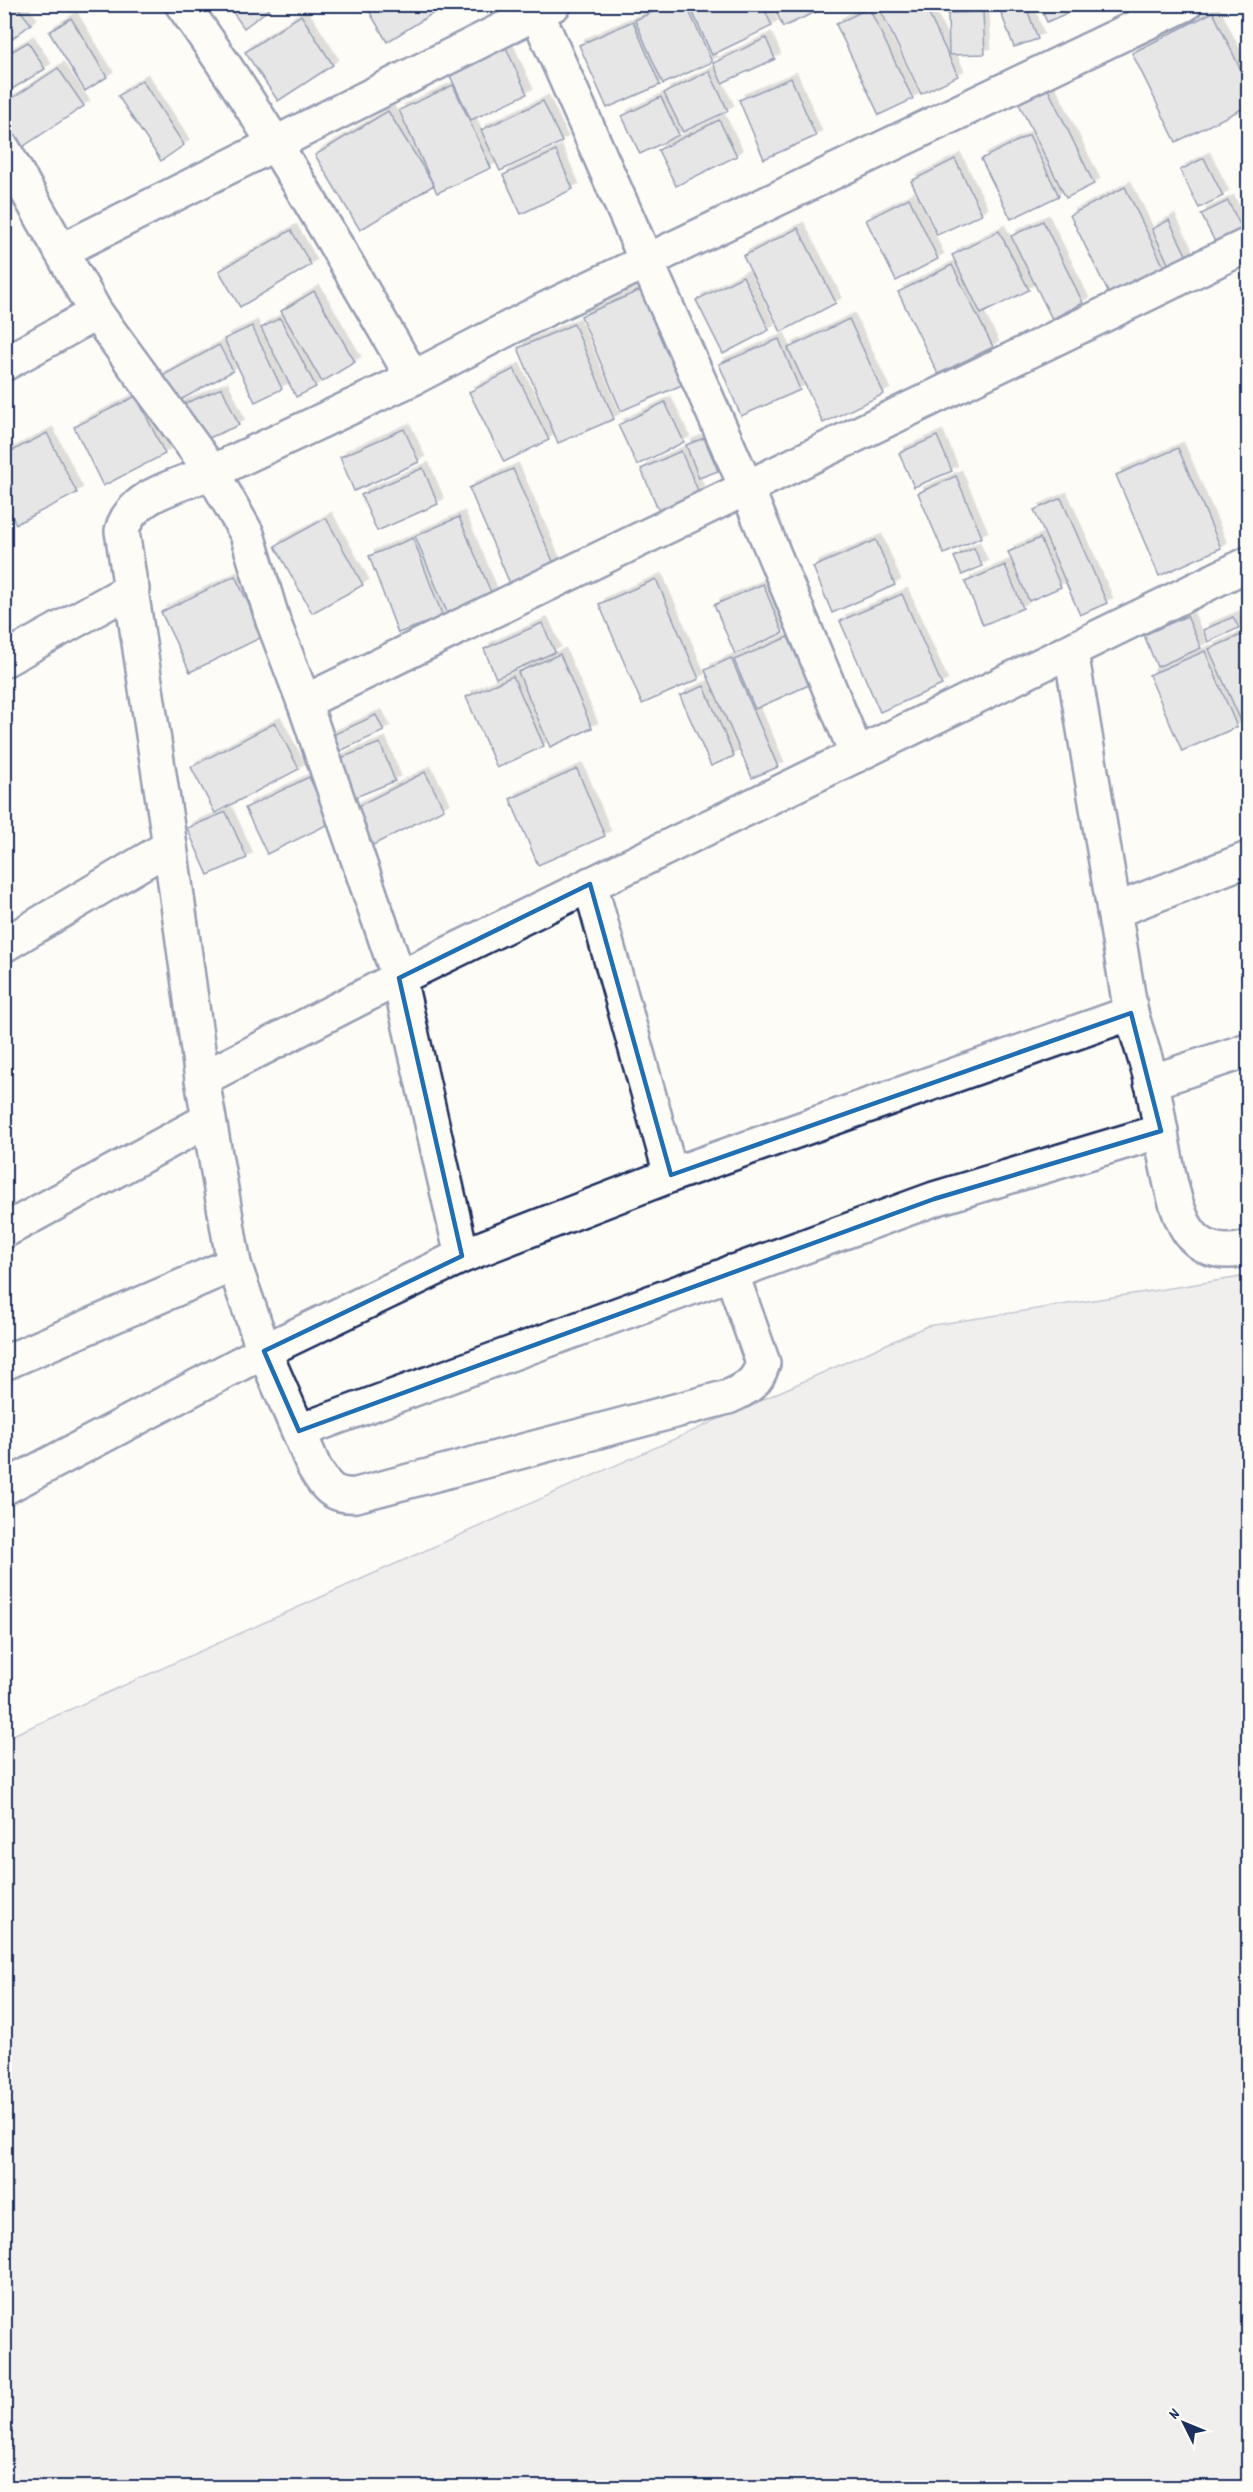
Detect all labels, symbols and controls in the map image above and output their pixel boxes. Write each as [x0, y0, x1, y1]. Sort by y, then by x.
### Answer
north arrow [1154, 2393, 1214, 2453]
text: N [1164, 2404, 1186, 2425]

